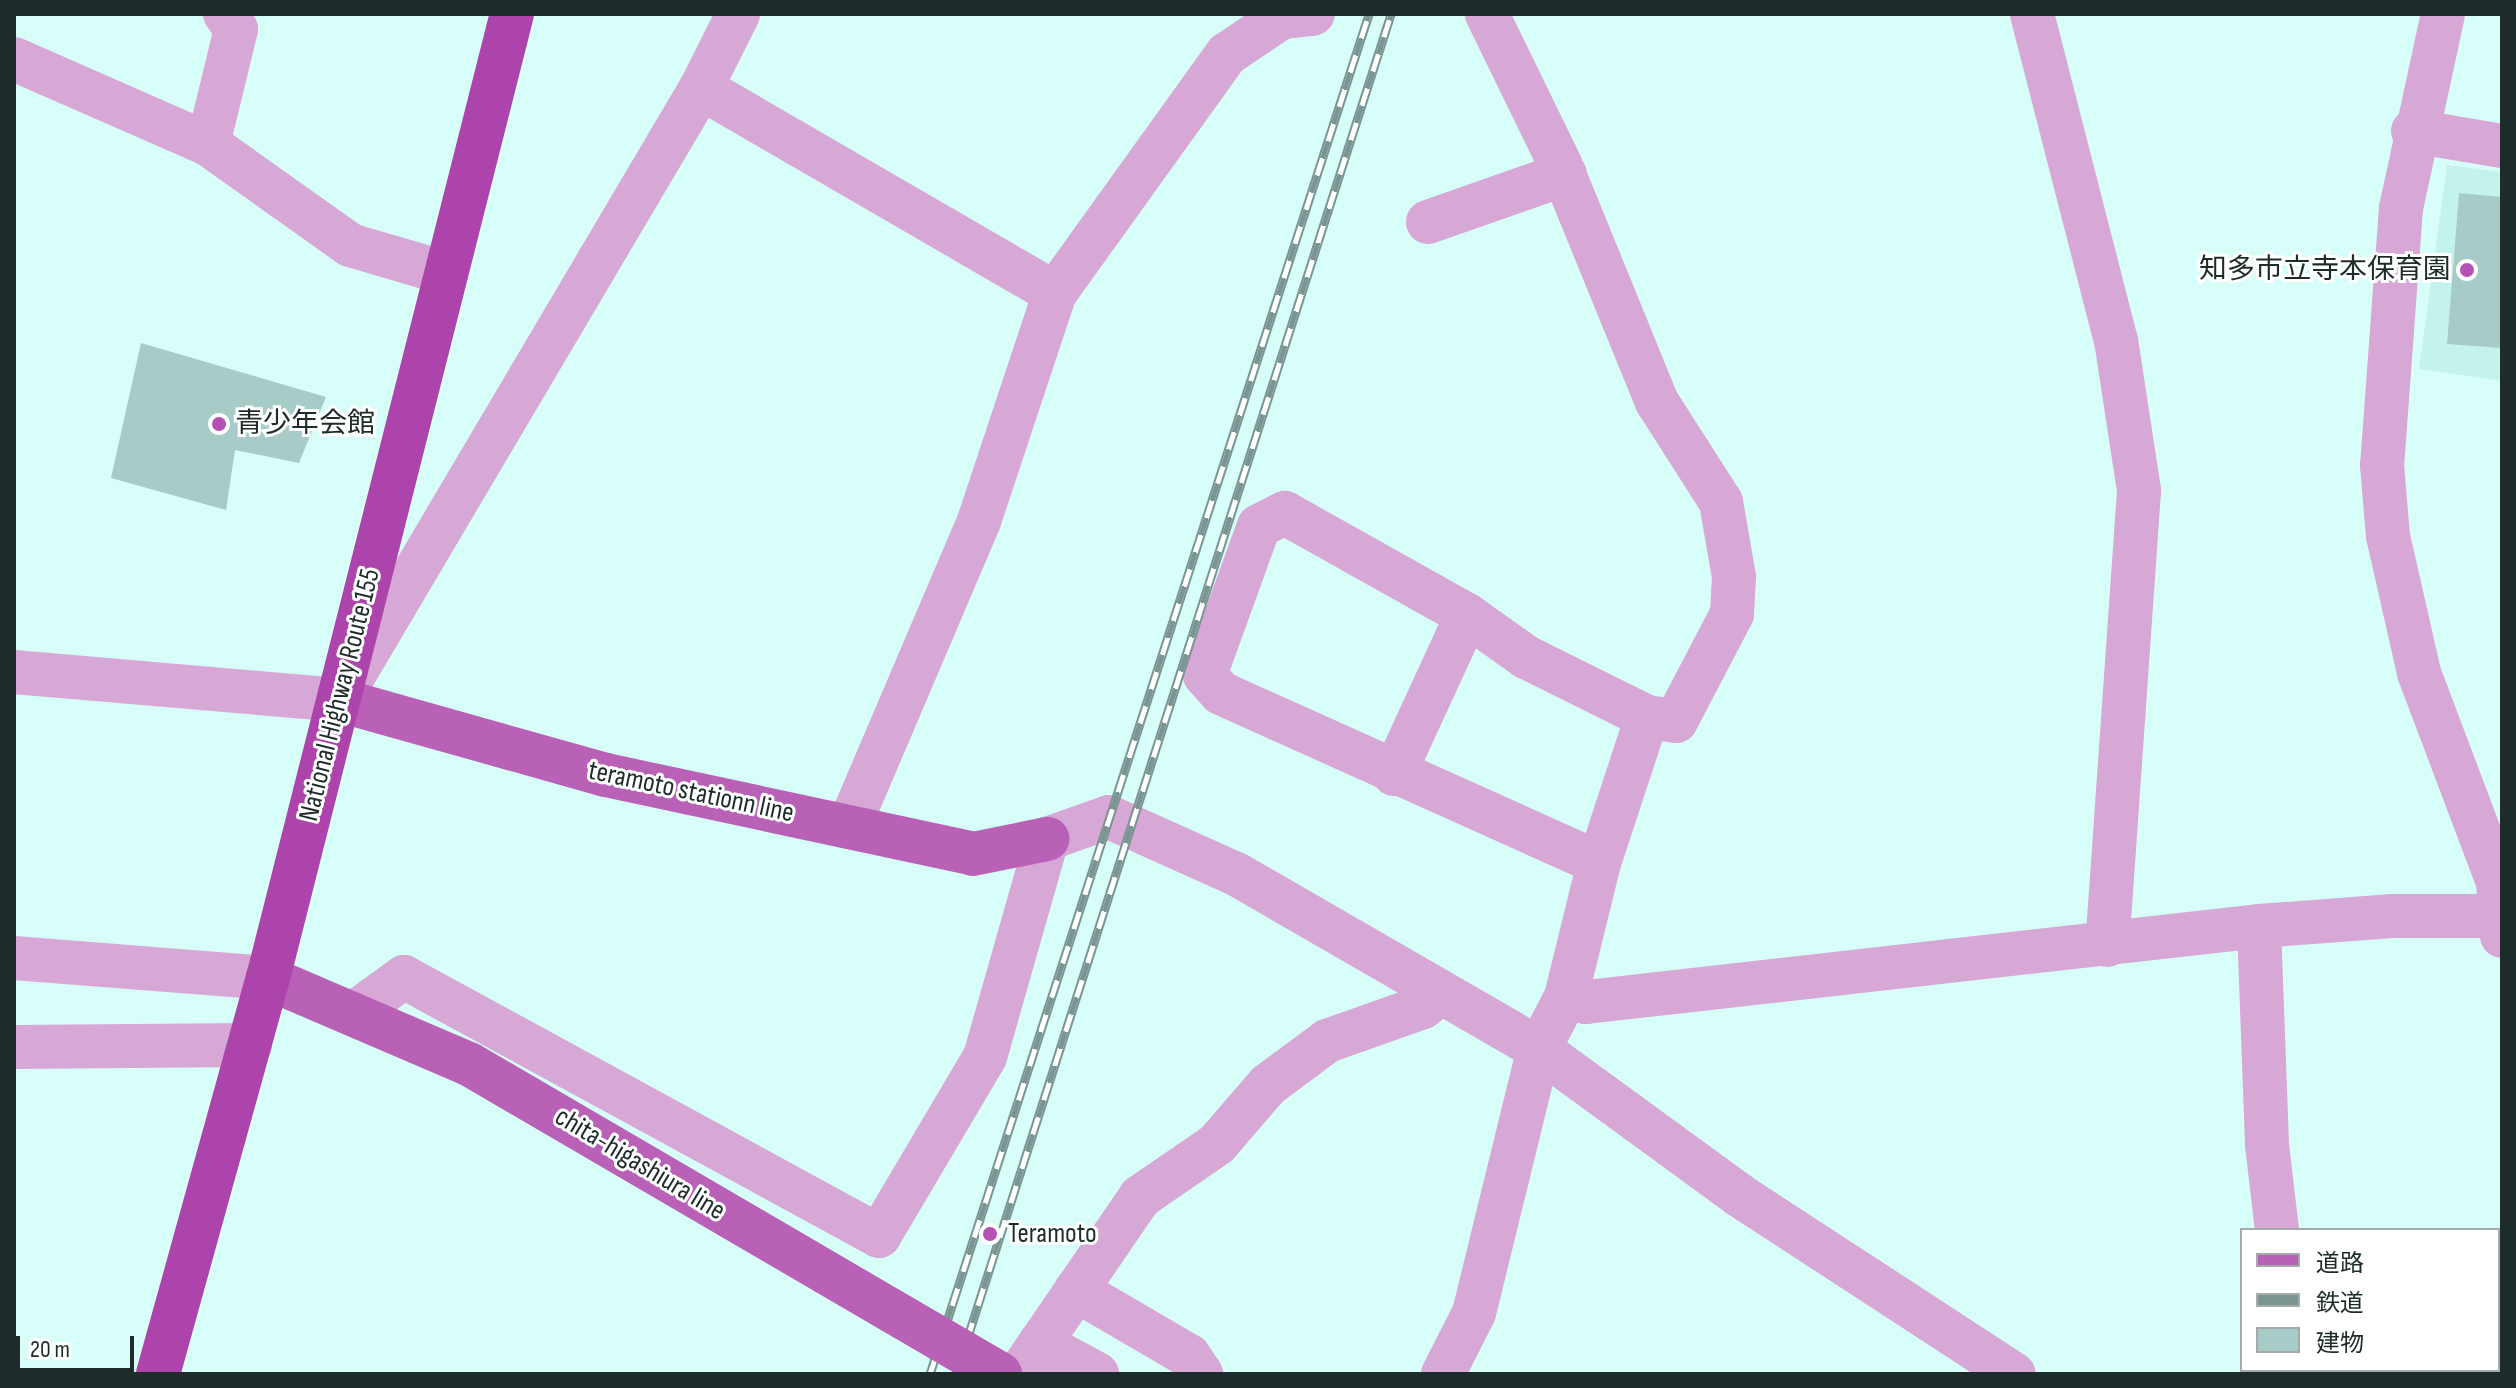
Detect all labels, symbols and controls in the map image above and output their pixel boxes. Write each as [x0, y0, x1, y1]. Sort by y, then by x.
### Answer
place label: 知多市立寺本保育園 [2199, 253, 2451, 287]
marker: 知多市立寺本保育園 [2458, 261, 2476, 279]
place label: 青少年会館 [235, 407, 375, 441]
marker: 青少年会館 [210, 415, 228, 433]
street label: National Highway Route 155 [292, 565, 388, 825]
street label: teramoto stationn line [585, 754, 797, 830]
street label: chita-higashiura line [549, 1100, 731, 1228]
place label: Teramoto [1008, 1217, 1097, 1251]
marker: Teramoto [979, 1223, 1001, 1245]
legend [2240, 1228, 2500, 1372]
text: 道路 [2316, 1249, 2364, 1278]
text: 鉄道 [2316, 1289, 2364, 1318]
scale bar [20, 1320, 138, 1370]
text: 建物 [2316, 1329, 2364, 1358]
text: 20 m [30, 1335, 70, 1364]

